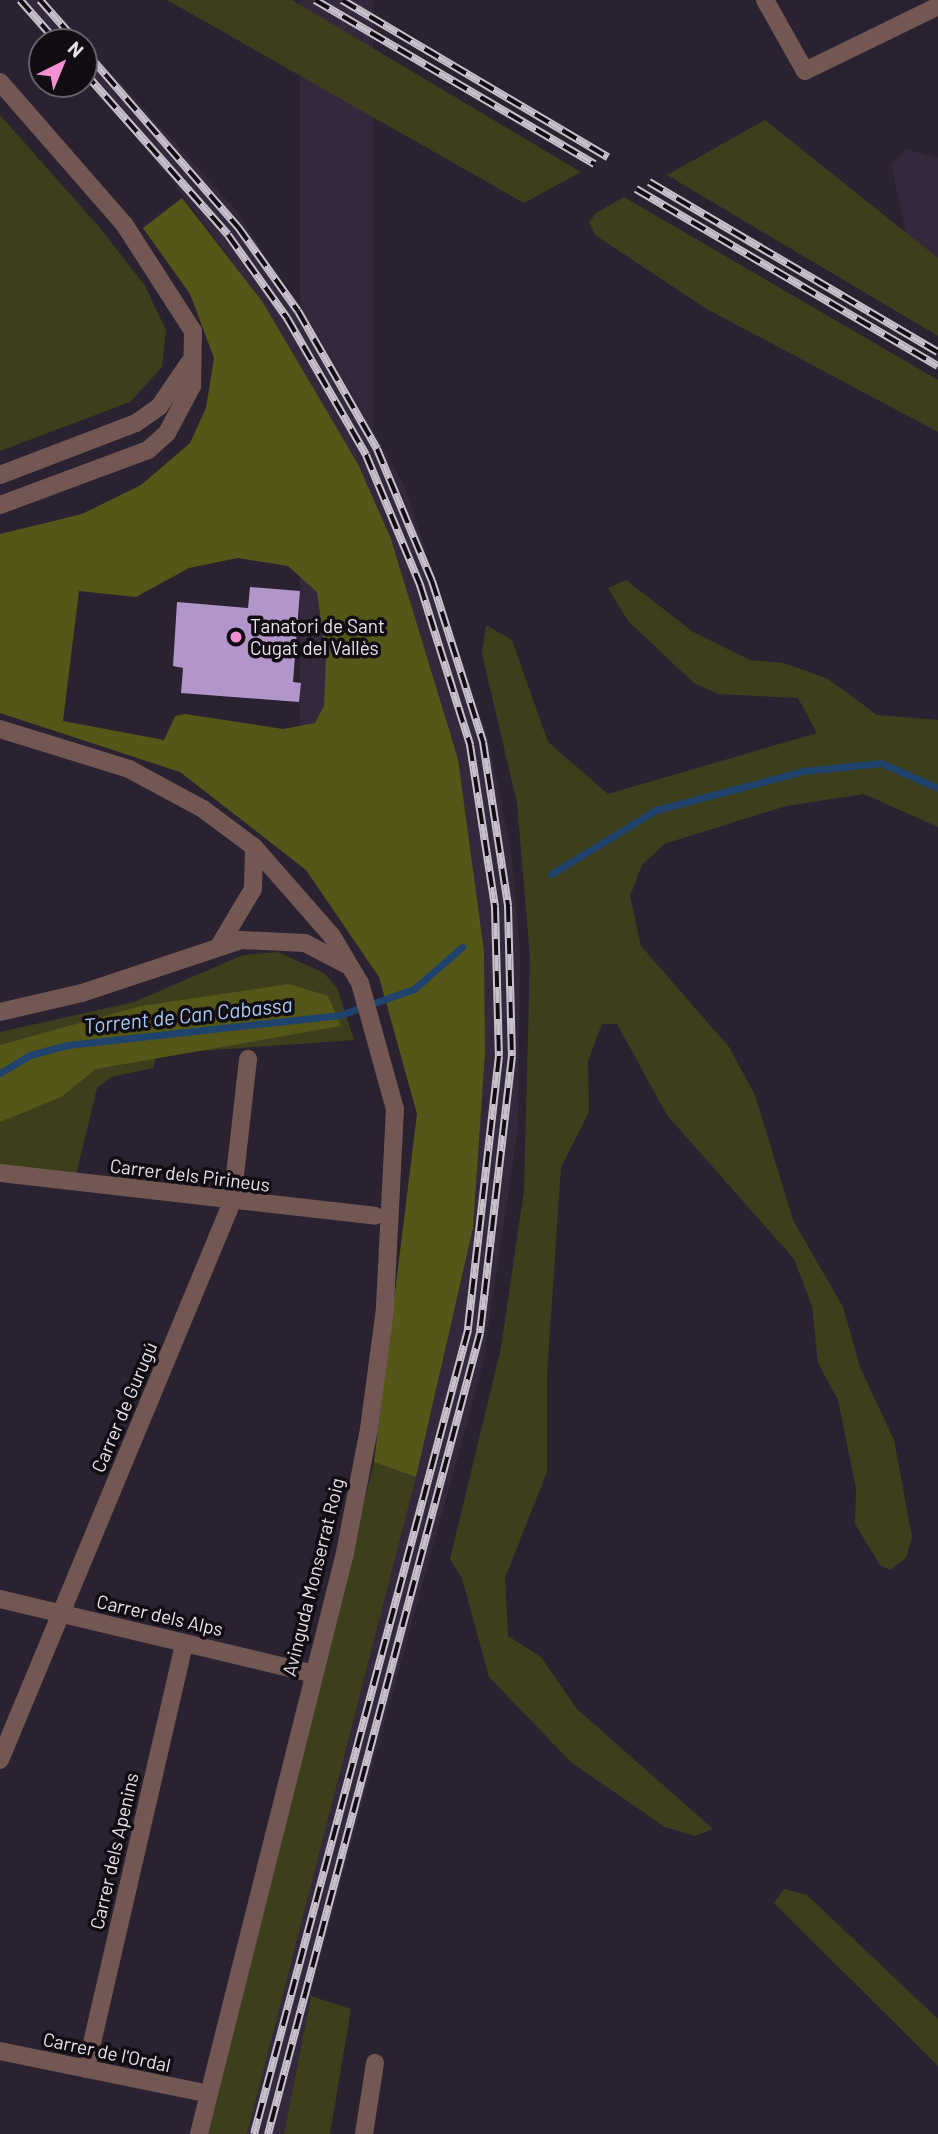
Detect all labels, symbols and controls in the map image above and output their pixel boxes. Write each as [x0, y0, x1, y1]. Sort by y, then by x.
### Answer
north arrow [28, 28, 98, 98]
text: N [64, 36, 89, 61]
place label: Tanatori de Sant Cugat del Vallès [250, 615, 385, 659]
marker: Tanatori de Sant Cugat del Vallès [228, 629, 244, 645]
water label: Torrent de Can Cabassa [82, 992, 294, 1038]
street label: Carrer dels Pirineus [109, 1154, 271, 1196]
street label: Carrer de Gurugú [86, 1338, 162, 1476]
street label: Avinguda Monserrat Roig [277, 1475, 349, 1679]
street label: Carrer dels Alps [95, 1589, 225, 1641]
street label: Carrer dels Apenins [85, 1770, 143, 1932]
street label: Carrer de l'Ordal [41, 2027, 173, 2077]

